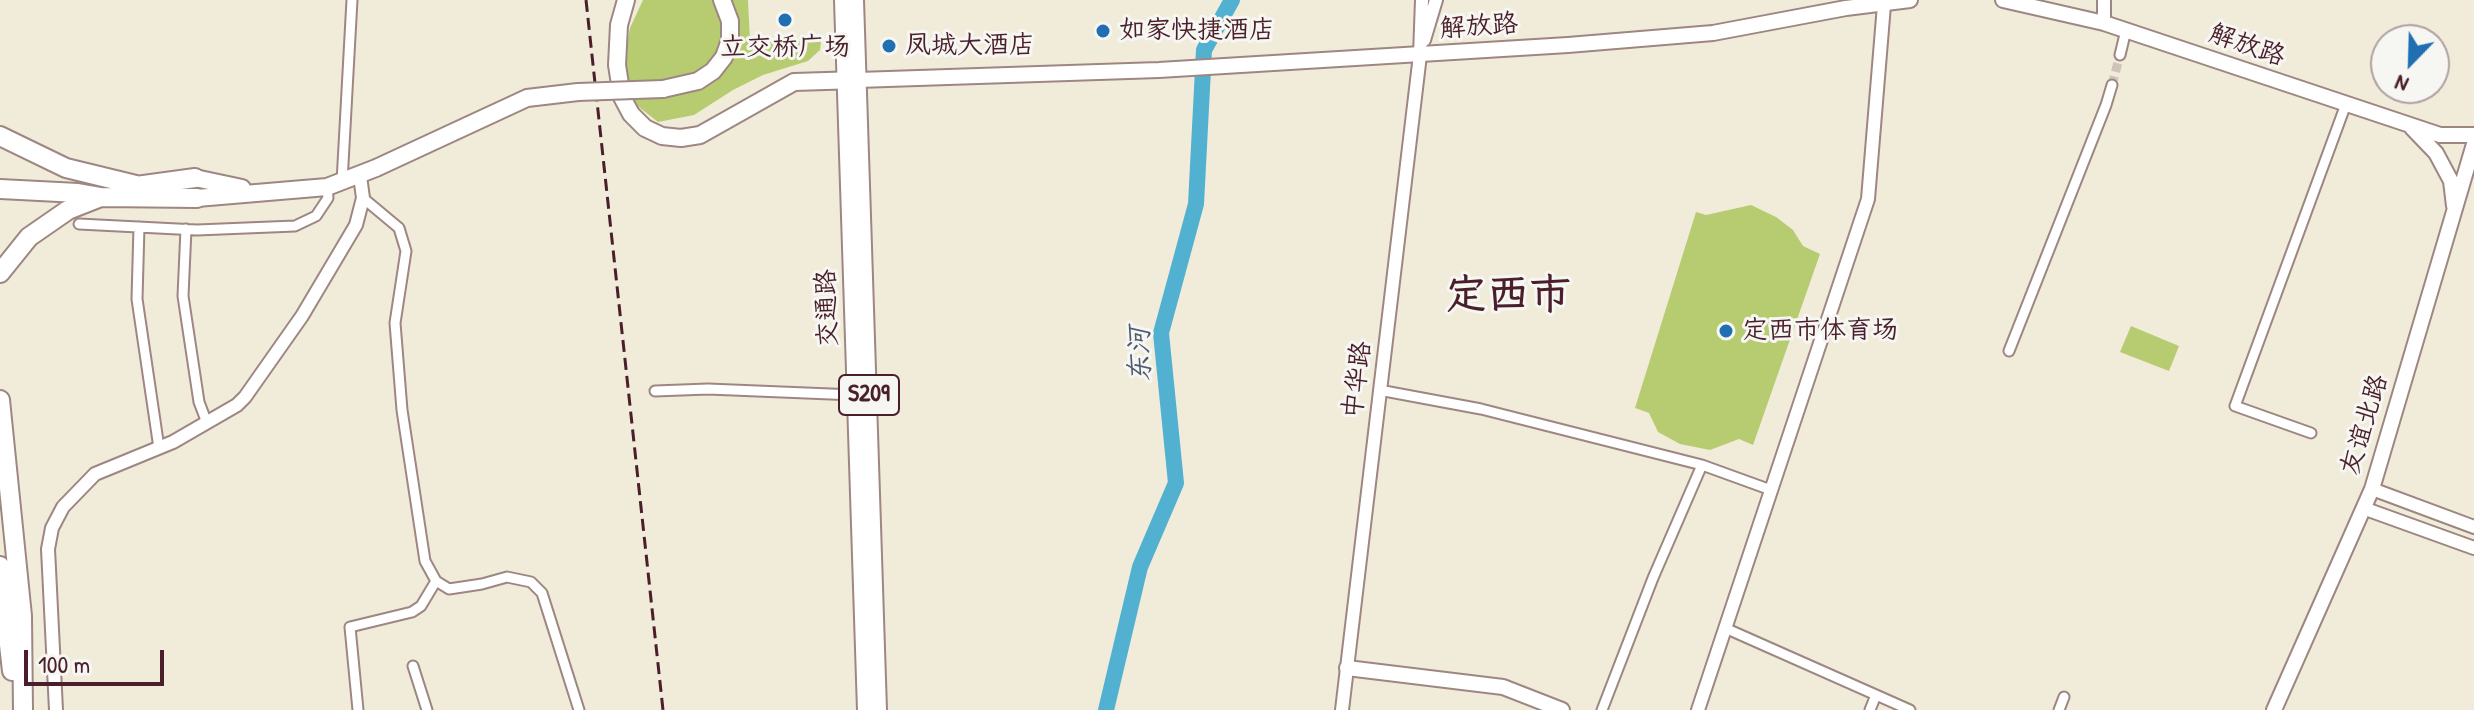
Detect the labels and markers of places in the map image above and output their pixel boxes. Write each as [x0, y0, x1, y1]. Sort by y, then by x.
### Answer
marker: 立交桥广场 [776, 11, 794, 29]
place label: 如家快捷酒店 [1119, 15, 1275, 47]
marker: 如家快捷酒店 [1094, 22, 1112, 40]
place label: 凤城大酒店 [905, 30, 1035, 62]
place label: 立交桥广场 [720, 32, 850, 64]
marker: 凤城大酒店 [880, 37, 898, 55]
place label: 定西市体育场 [1742, 315, 1898, 347]
marker: 定西市体育场 [1717, 322, 1735, 340]

